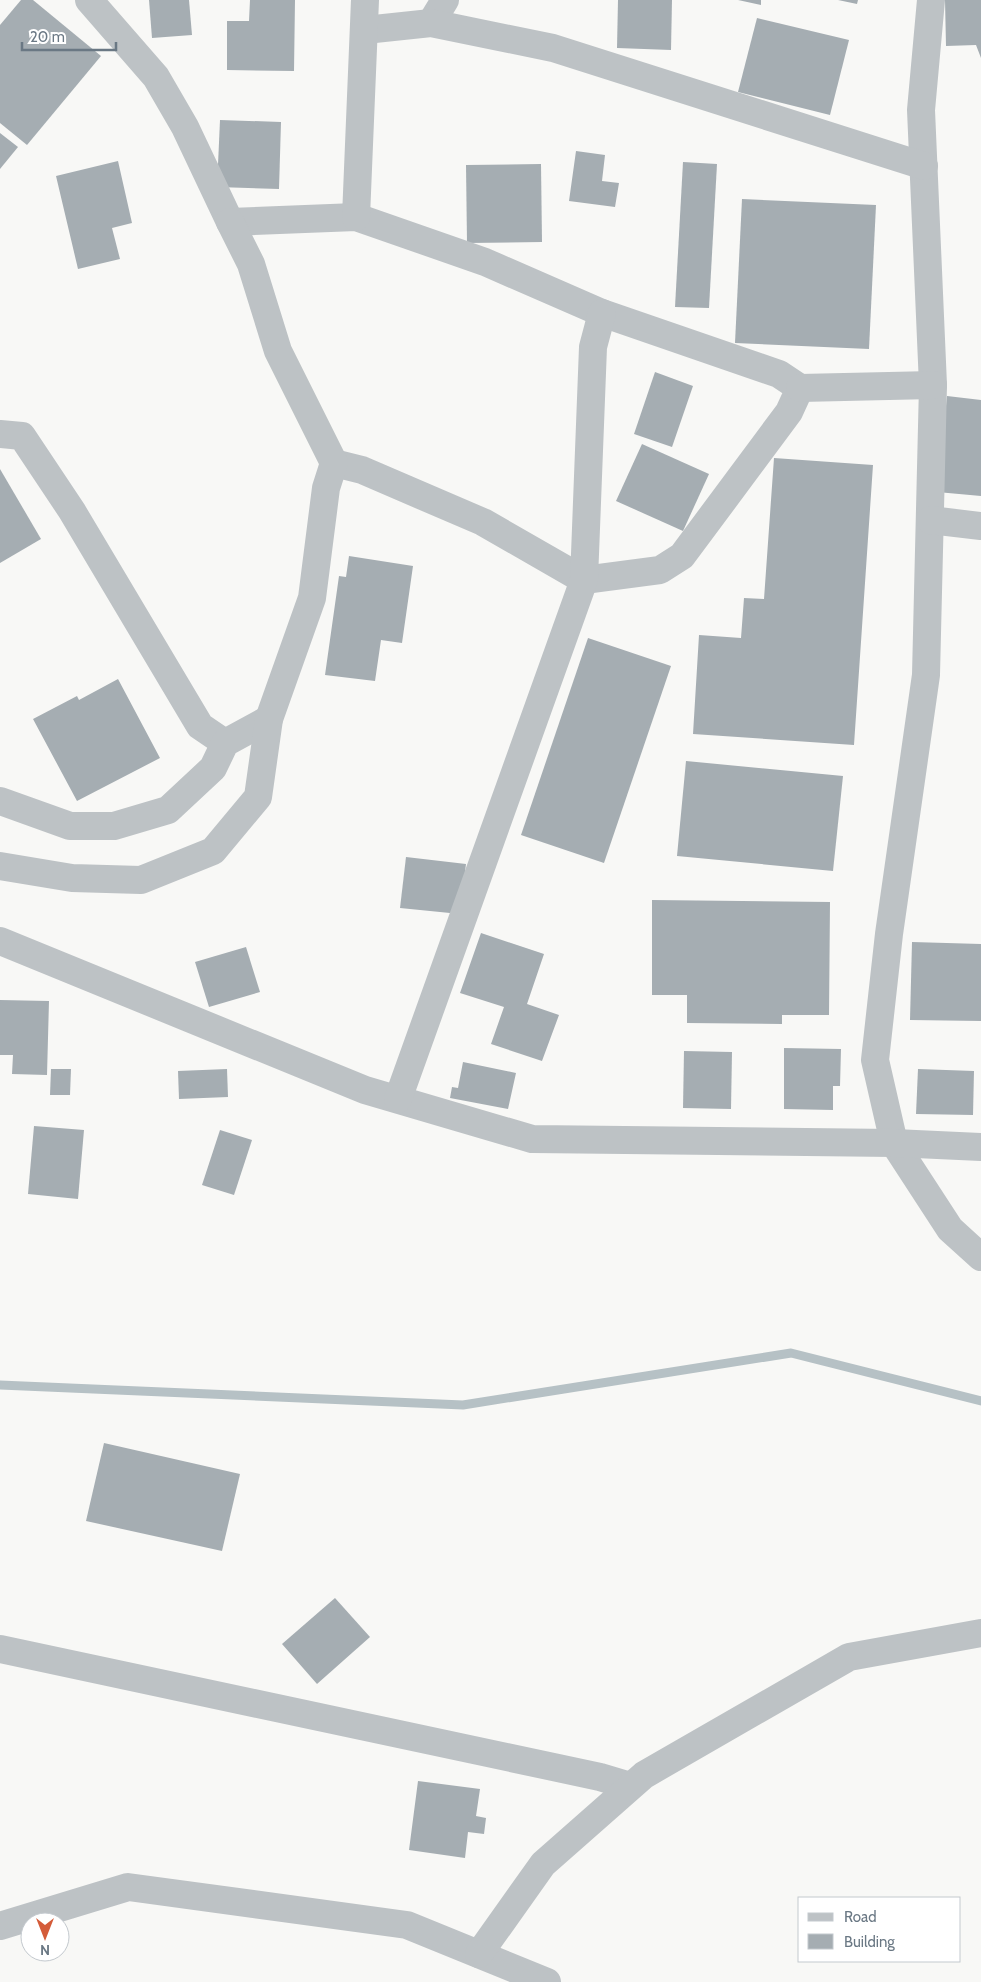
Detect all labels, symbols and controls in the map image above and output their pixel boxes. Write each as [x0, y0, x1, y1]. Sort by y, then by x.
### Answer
scale bar [22, 20, 116, 52]
text: 20 m [30, 28, 65, 46]
legend [798, 1897, 961, 1962]
text: Road [844, 1908, 877, 1926]
north arrow [20, 1912, 70, 1962]
text: Building [844, 1933, 895, 1951]
text: N [40, 1941, 50, 1959]

